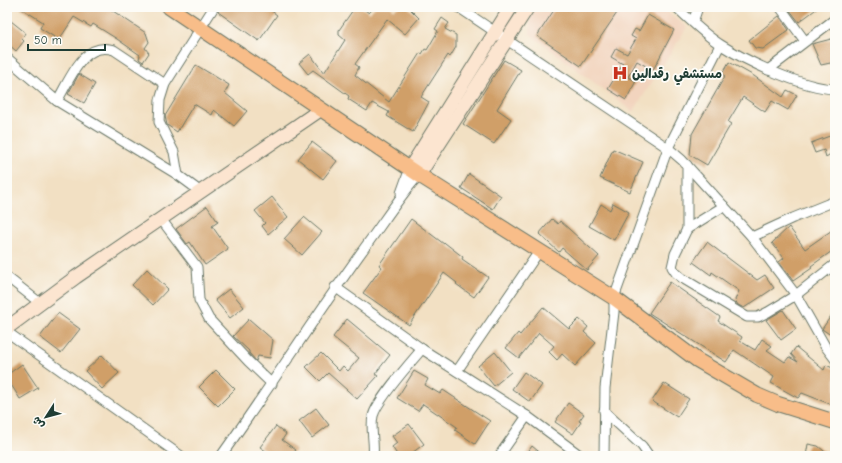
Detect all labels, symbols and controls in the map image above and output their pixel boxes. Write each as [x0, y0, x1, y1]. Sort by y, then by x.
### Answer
scale bar [28, 26, 105, 52]
text: 50 m [34, 33, 62, 47]
hospital icon: مستشفي رقدالين [611, 64, 629, 82]
place label: مستشفي رقدالين [632, 66, 722, 86]
north arrow [26, 397, 66, 437]
text: ش [29, 414, 47, 431]

